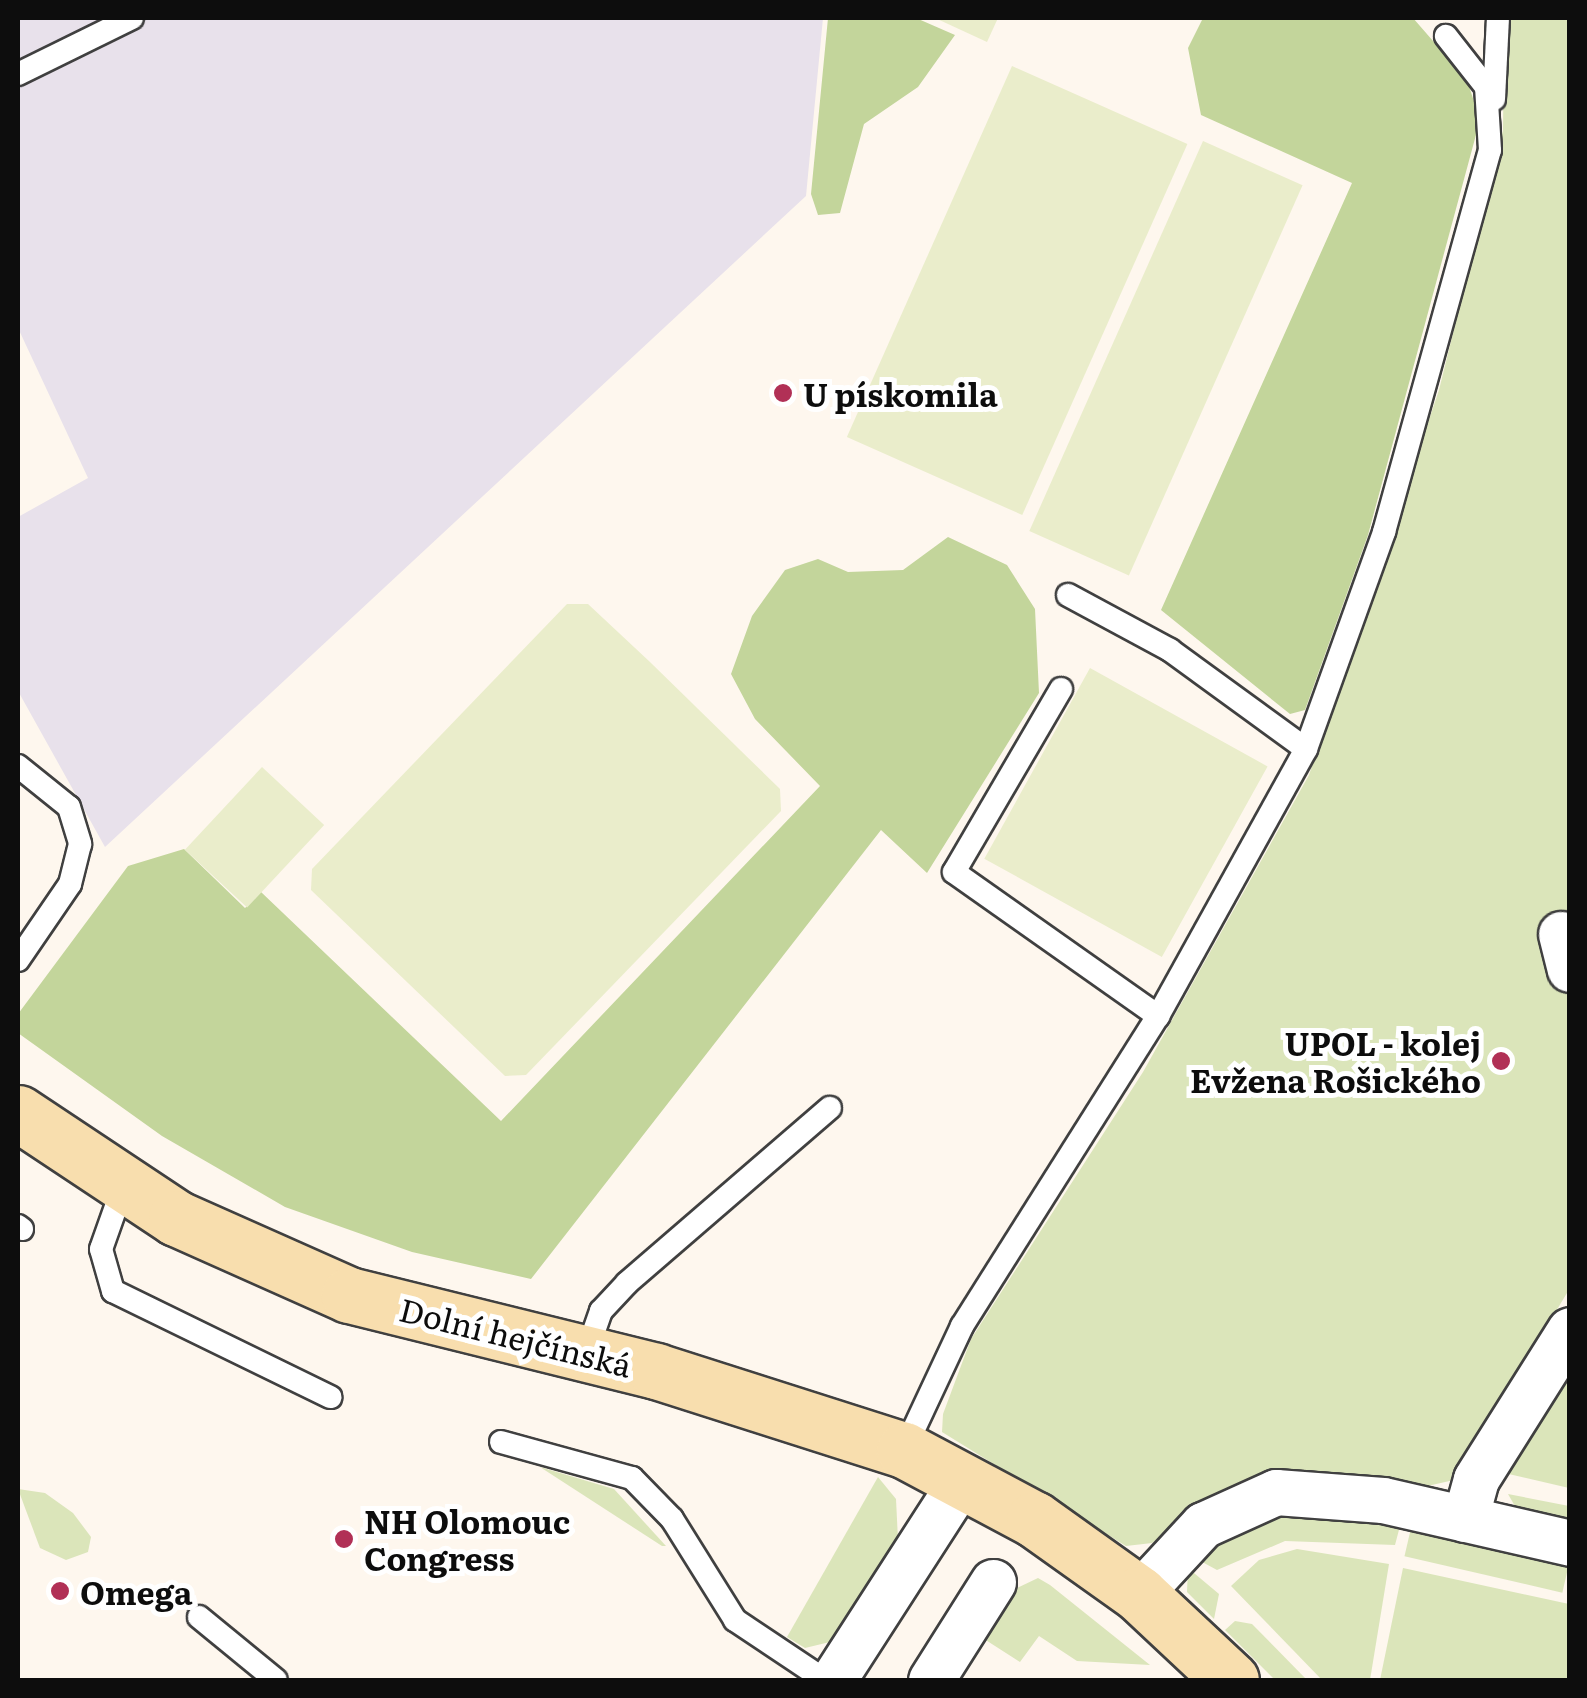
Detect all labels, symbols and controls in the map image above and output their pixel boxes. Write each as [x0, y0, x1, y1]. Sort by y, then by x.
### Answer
place label: U pískomila [803, 374, 998, 412]
marker: U pískomila [772, 382, 794, 404]
place label: UPOL - kolej Evžena Rošického [1190, 1024, 1481, 1099]
marker: UPOL - kolej Evžena Rošického [1490, 1050, 1512, 1072]
street label: Dolní hejčínská [396, 1289, 636, 1383]
place label: NH Olomouc Congress [364, 1502, 570, 1577]
marker: NH Olomouc Congress [333, 1528, 355, 1550]
place label: Omega [80, 1572, 192, 1610]
marker: Omega [49, 1580, 71, 1602]

